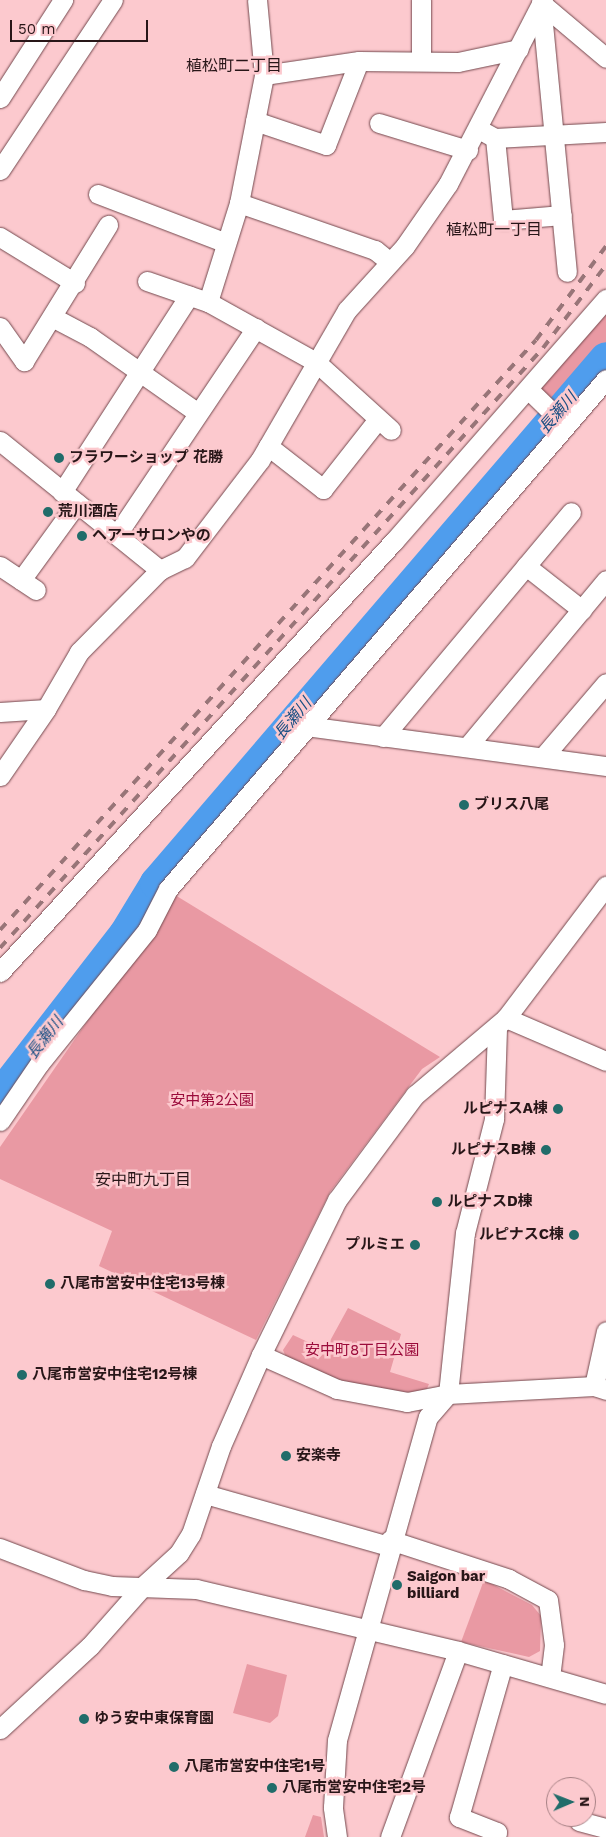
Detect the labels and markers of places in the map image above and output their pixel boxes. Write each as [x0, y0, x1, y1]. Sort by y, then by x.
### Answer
place label: フラワーショップ 花勝 [69, 449, 223, 467]
marker: フラワーショップ 花勝 [53, 452, 65, 464]
place label: 荒川酒店 [58, 503, 118, 521]
marker: 荒川酒店 [42, 506, 54, 518]
place label: ヘアーサロンやの [92, 527, 211, 545]
marker: ヘアーサロンやの [76, 530, 88, 542]
place label: ブリス八尾 [474, 796, 549, 814]
marker: ブリス八尾 [458, 799, 470, 811]
place label: ルピナスA棟 [463, 1100, 548, 1118]
marker: ルピナスA棟 [552, 1103, 564, 1115]
place label: ルピナスB棟 [451, 1141, 536, 1159]
marker: ルピナスB棟 [540, 1144, 552, 1156]
place label: ルピナスD棟 [447, 1193, 533, 1211]
marker: ルピナスD棟 [431, 1196, 443, 1208]
place label: ルピナスC棟 [479, 1226, 564, 1244]
marker: ルピナスC棟 [568, 1229, 580, 1241]
place label: プルミエ [345, 1236, 405, 1254]
marker: プルミエ [409, 1239, 421, 1251]
place label: 八尾市営安中住宅13号棟 [60, 1275, 225, 1293]
marker: 八尾市営安中住宅13号棟 [44, 1278, 56, 1290]
place label: 八尾市営安中住宅12号棟 [32, 1366, 197, 1384]
marker: 八尾市営安中住宅12号棟 [16, 1369, 28, 1381]
place label: 安楽寺 [296, 1447, 341, 1465]
marker: 安楽寺 [280, 1450, 292, 1462]
place label: Saigon bar billiard [407, 1567, 485, 1602]
marker: Saigon bar billiard [391, 1579, 403, 1591]
place label: ゆう安中東保育園 [94, 1710, 214, 1728]
marker: ゆう安中東保育園 [78, 1713, 90, 1725]
place label: 八尾市営安中住宅1号 [184, 1758, 325, 1776]
marker: 八尾市営安中住宅1号 [168, 1761, 180, 1773]
place label: 八尾市営安中住宅2号 [282, 1779, 426, 1797]
marker: 八尾市営安中住宅2号 [266, 1782, 278, 1794]

